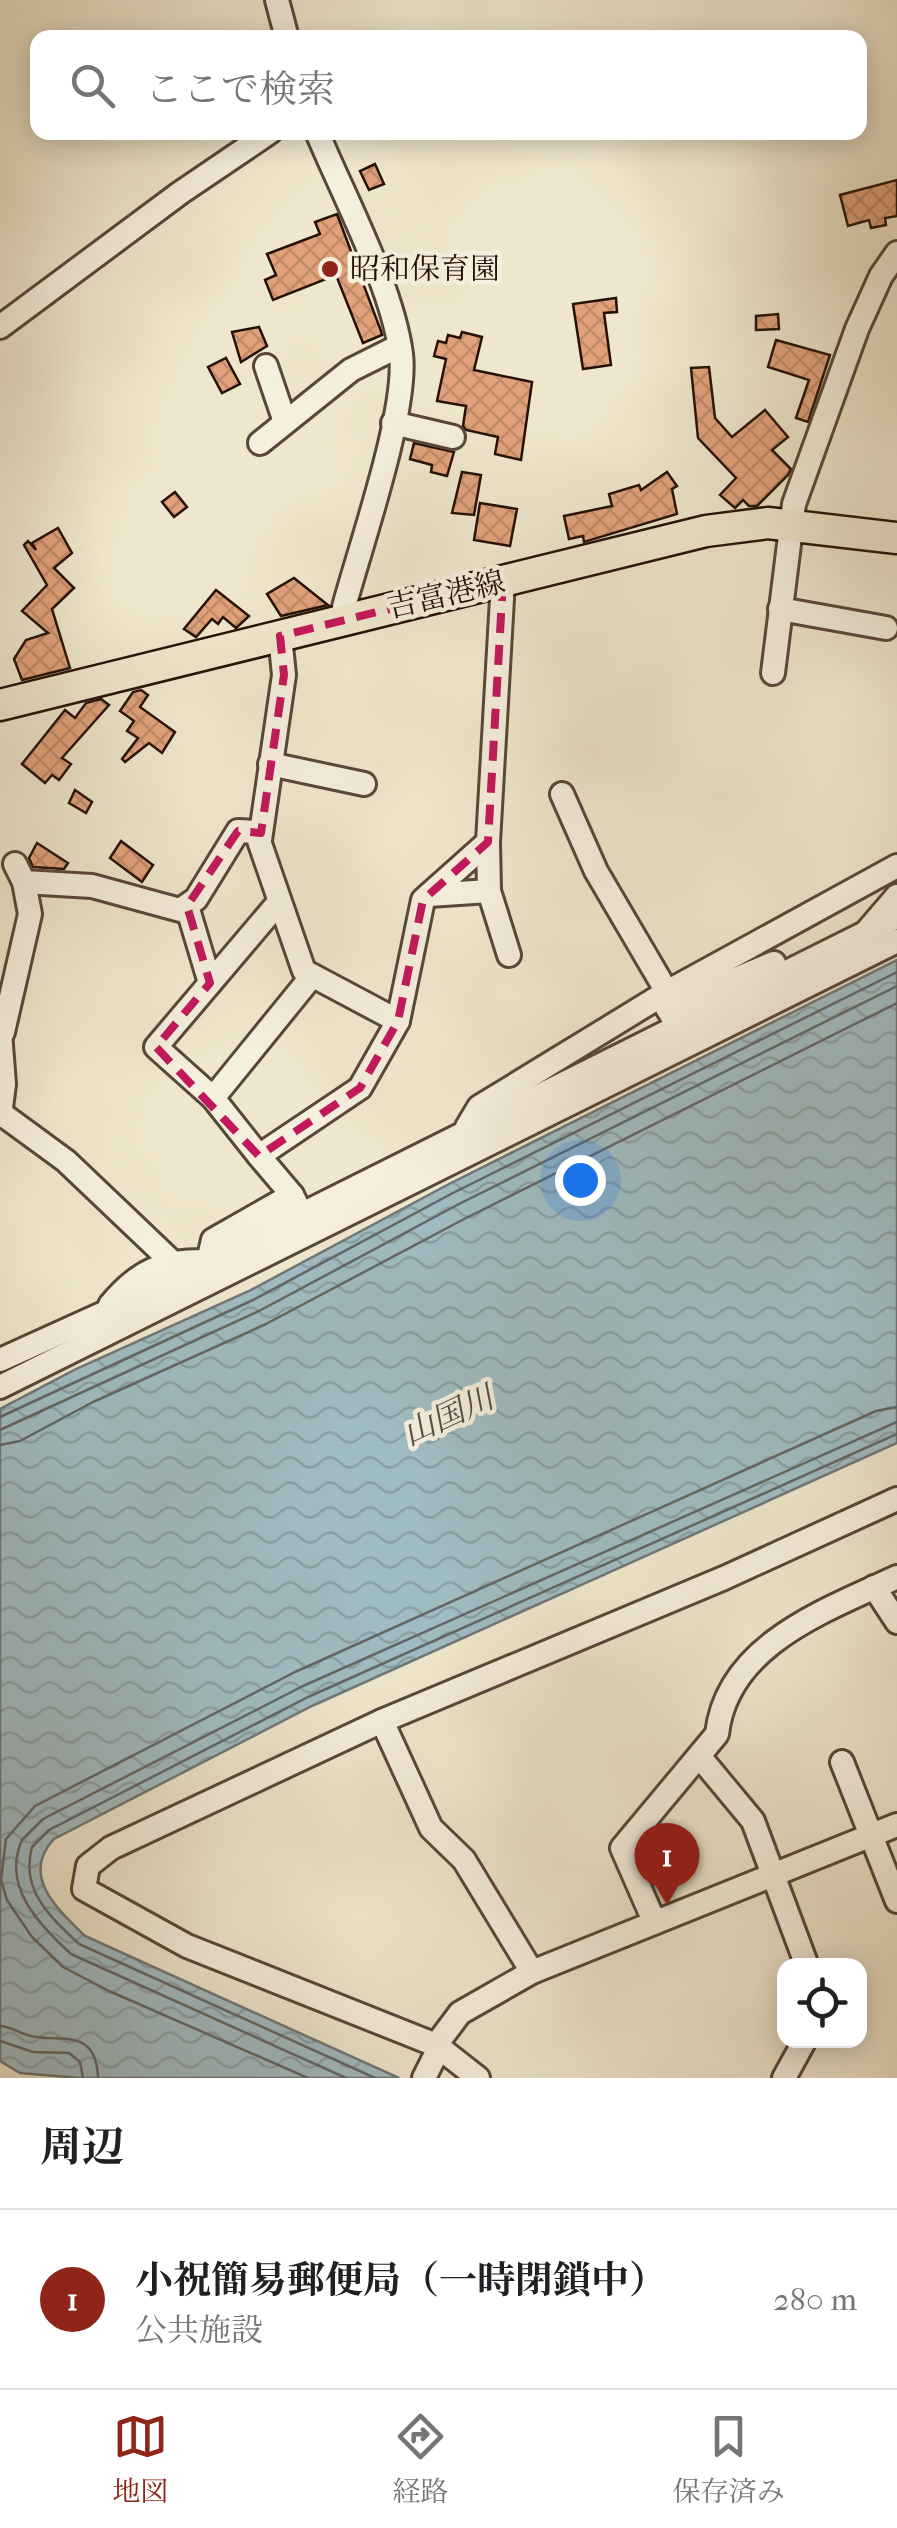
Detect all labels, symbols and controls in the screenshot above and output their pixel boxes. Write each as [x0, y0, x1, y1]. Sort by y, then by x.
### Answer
search box [30, 30, 867, 140]
icon: search [65, 58, 120, 113]
text: ここで検索 [145, 67, 335, 112]
place label: 昭和保育園 [350, 252, 500, 287]
marker: 昭和保育園 [319, 258, 341, 280]
street label: 吉富港線 [384, 564, 508, 626]
your location [555, 1155, 606, 1206]
water label: 山国川 [397, 1378, 502, 1453]
pin: 1 [634, 1822, 700, 1905]
map controls [777, 1958, 867, 2048]
button: locate [777, 1958, 867, 2048]
text: 周辺 [40, 2123, 124, 2172]
text: 小祝簡易郵便局（一時閉鎖中） [135, 2258, 667, 2303]
text: 1 [67, 2281, 78, 2318]
text: 280 m [773, 2281, 857, 2318]
text: 公共施設 [135, 2312, 263, 2349]
tab: 地図 [112, 2409, 168, 2509]
tab: 経路 [392, 2409, 449, 2509]
tab: 保存済み [673, 2409, 785, 2509]

